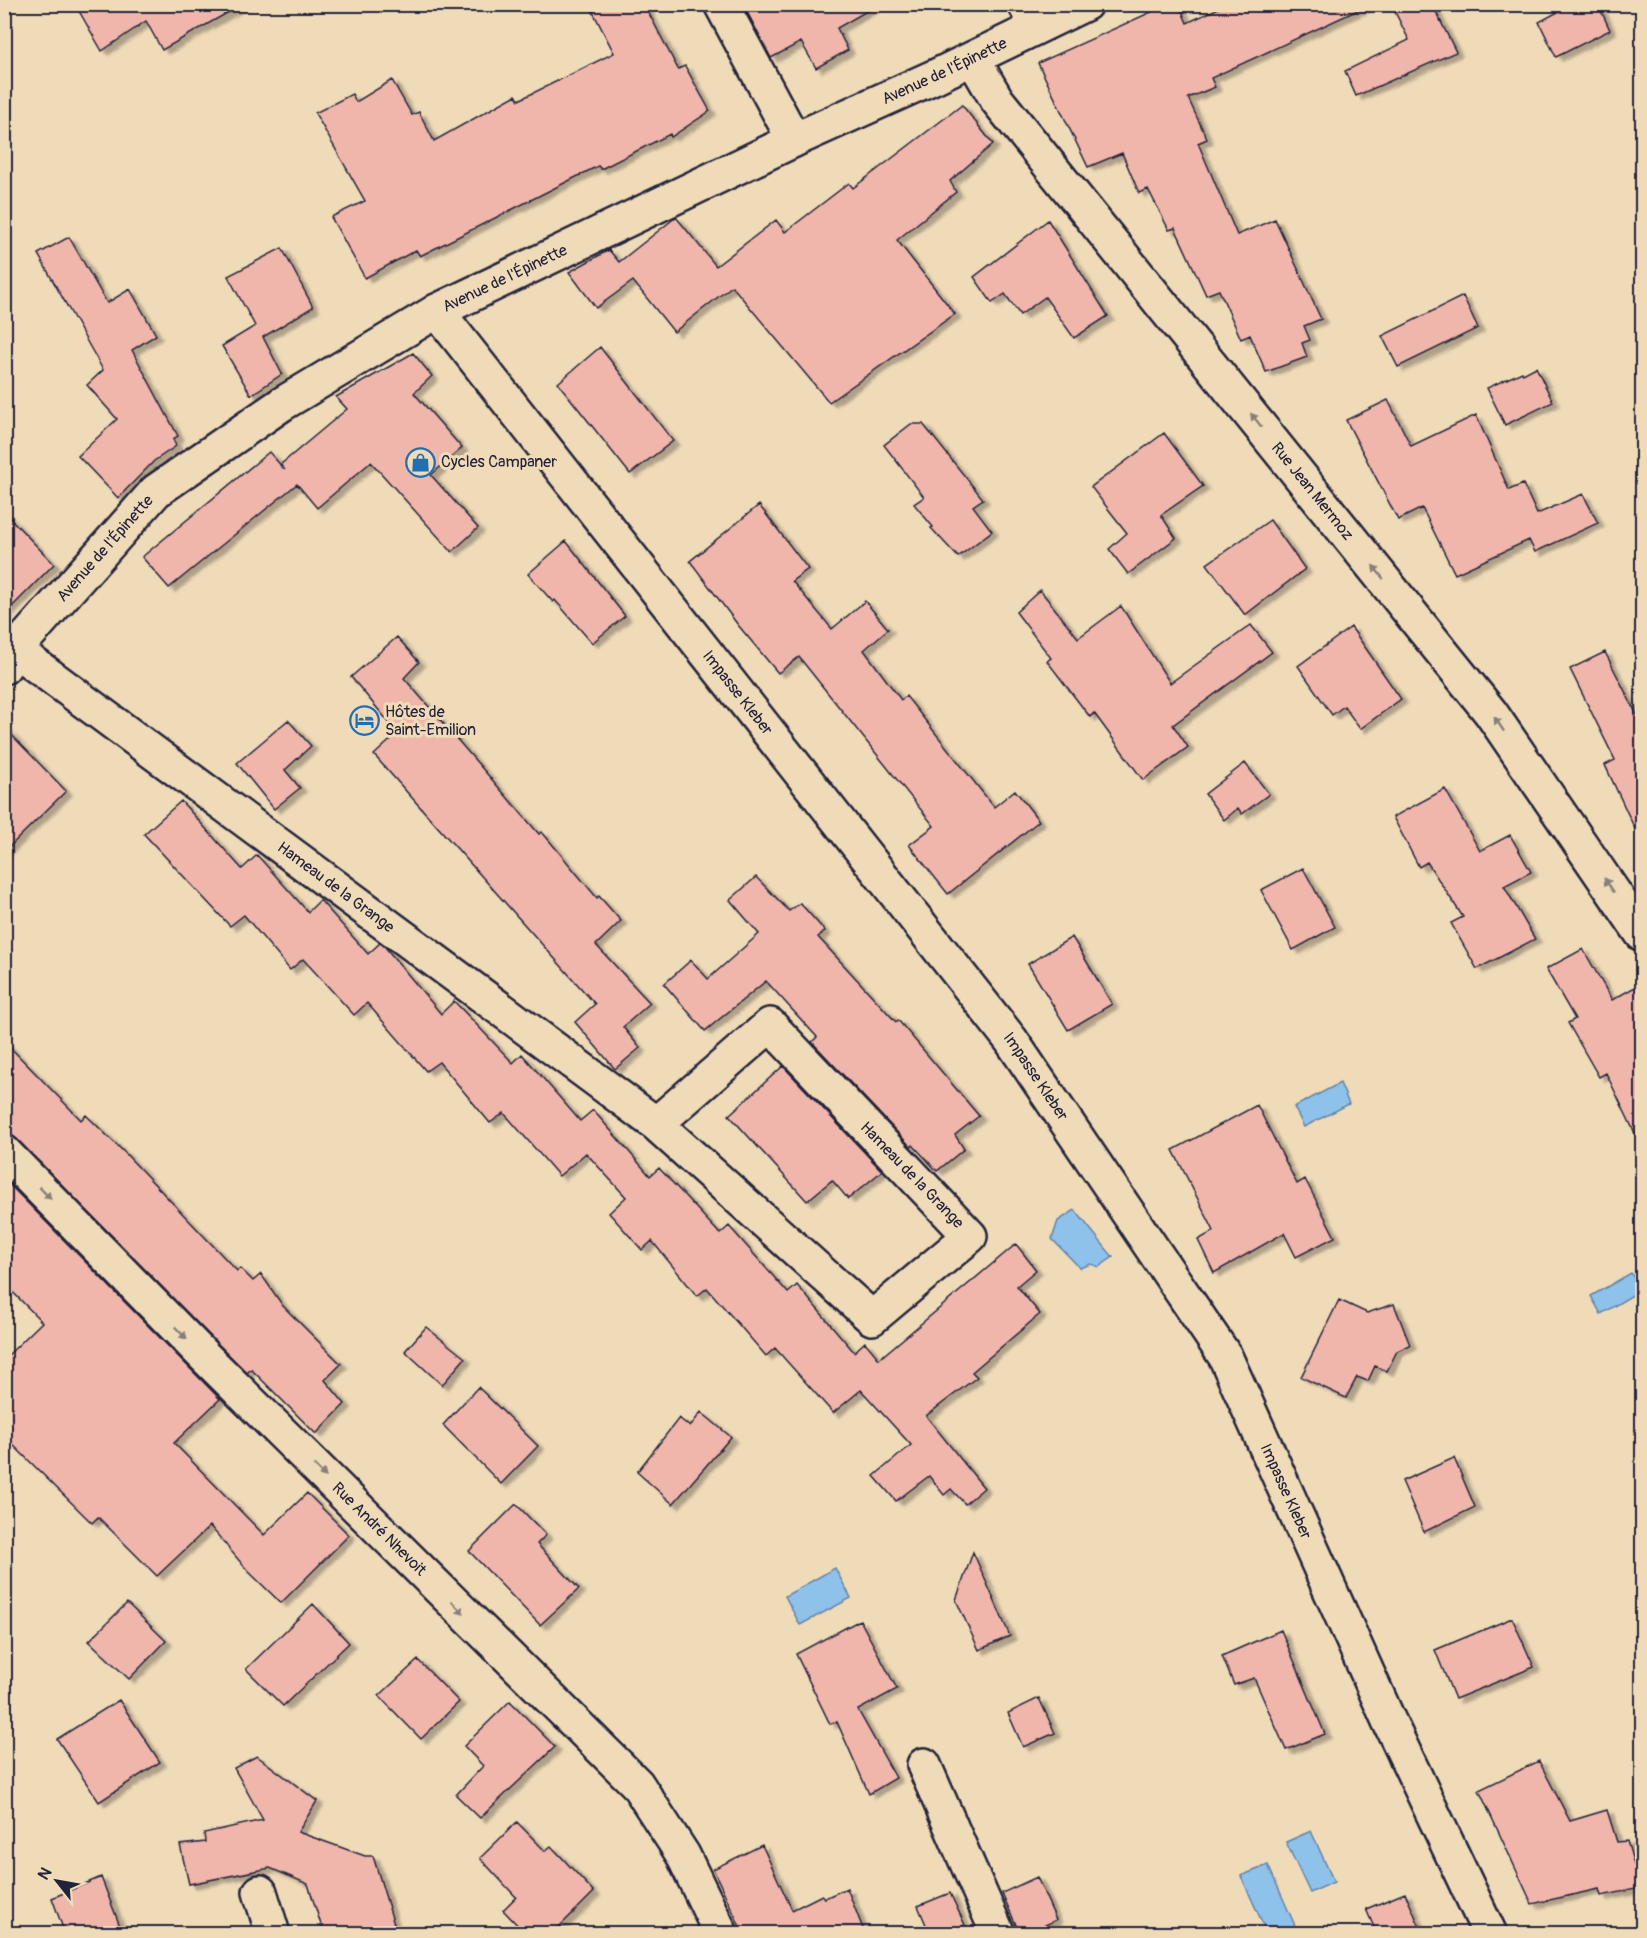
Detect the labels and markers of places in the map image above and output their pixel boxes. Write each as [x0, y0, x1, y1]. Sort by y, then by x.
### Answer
shop icon: Cycles Campaner [404, 446, 436, 478]
place label: Cycles Campaner [441, 452, 557, 472]
place label: Hôtes de Saint-Emilion [385, 702, 476, 740]
hotel icon: Hôtes de Saint-Emilion [348, 705, 380, 737]

